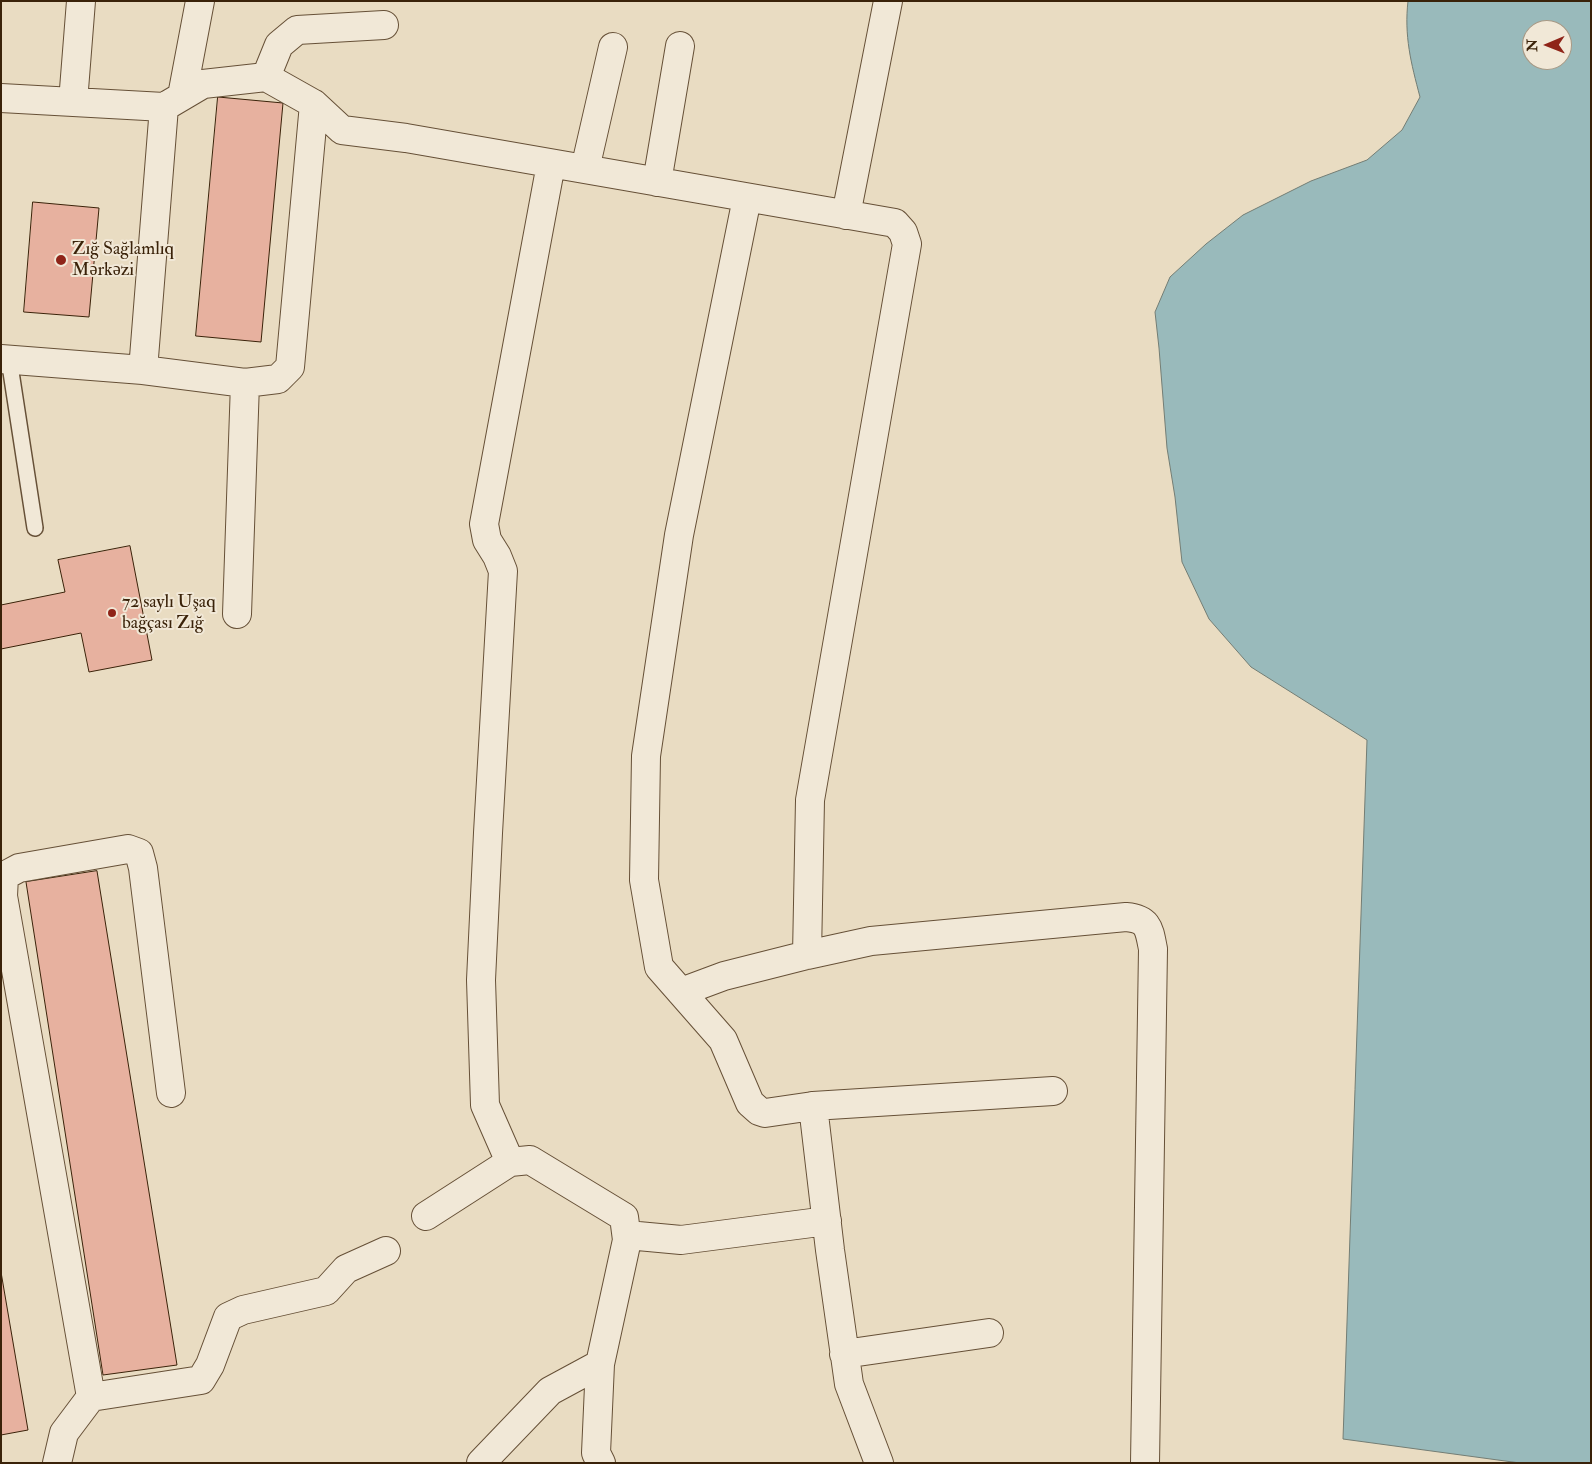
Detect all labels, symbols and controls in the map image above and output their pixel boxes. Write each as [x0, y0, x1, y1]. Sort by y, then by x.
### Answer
north arrow [1522, 20, 1572, 70]
text: N [1524, 39, 1541, 52]
place label: Zığ Sağlamlıq Mərkəzi [72, 239, 174, 282]
marker: Zığ Sağlamlıq Mərkəzi [54, 253, 68, 267]
place label: 72 saylı Uşaq bağçası Zığ [122, 592, 216, 634]
marker: 72 saylı Uşaq bağçası Zığ [106, 607, 118, 619]

